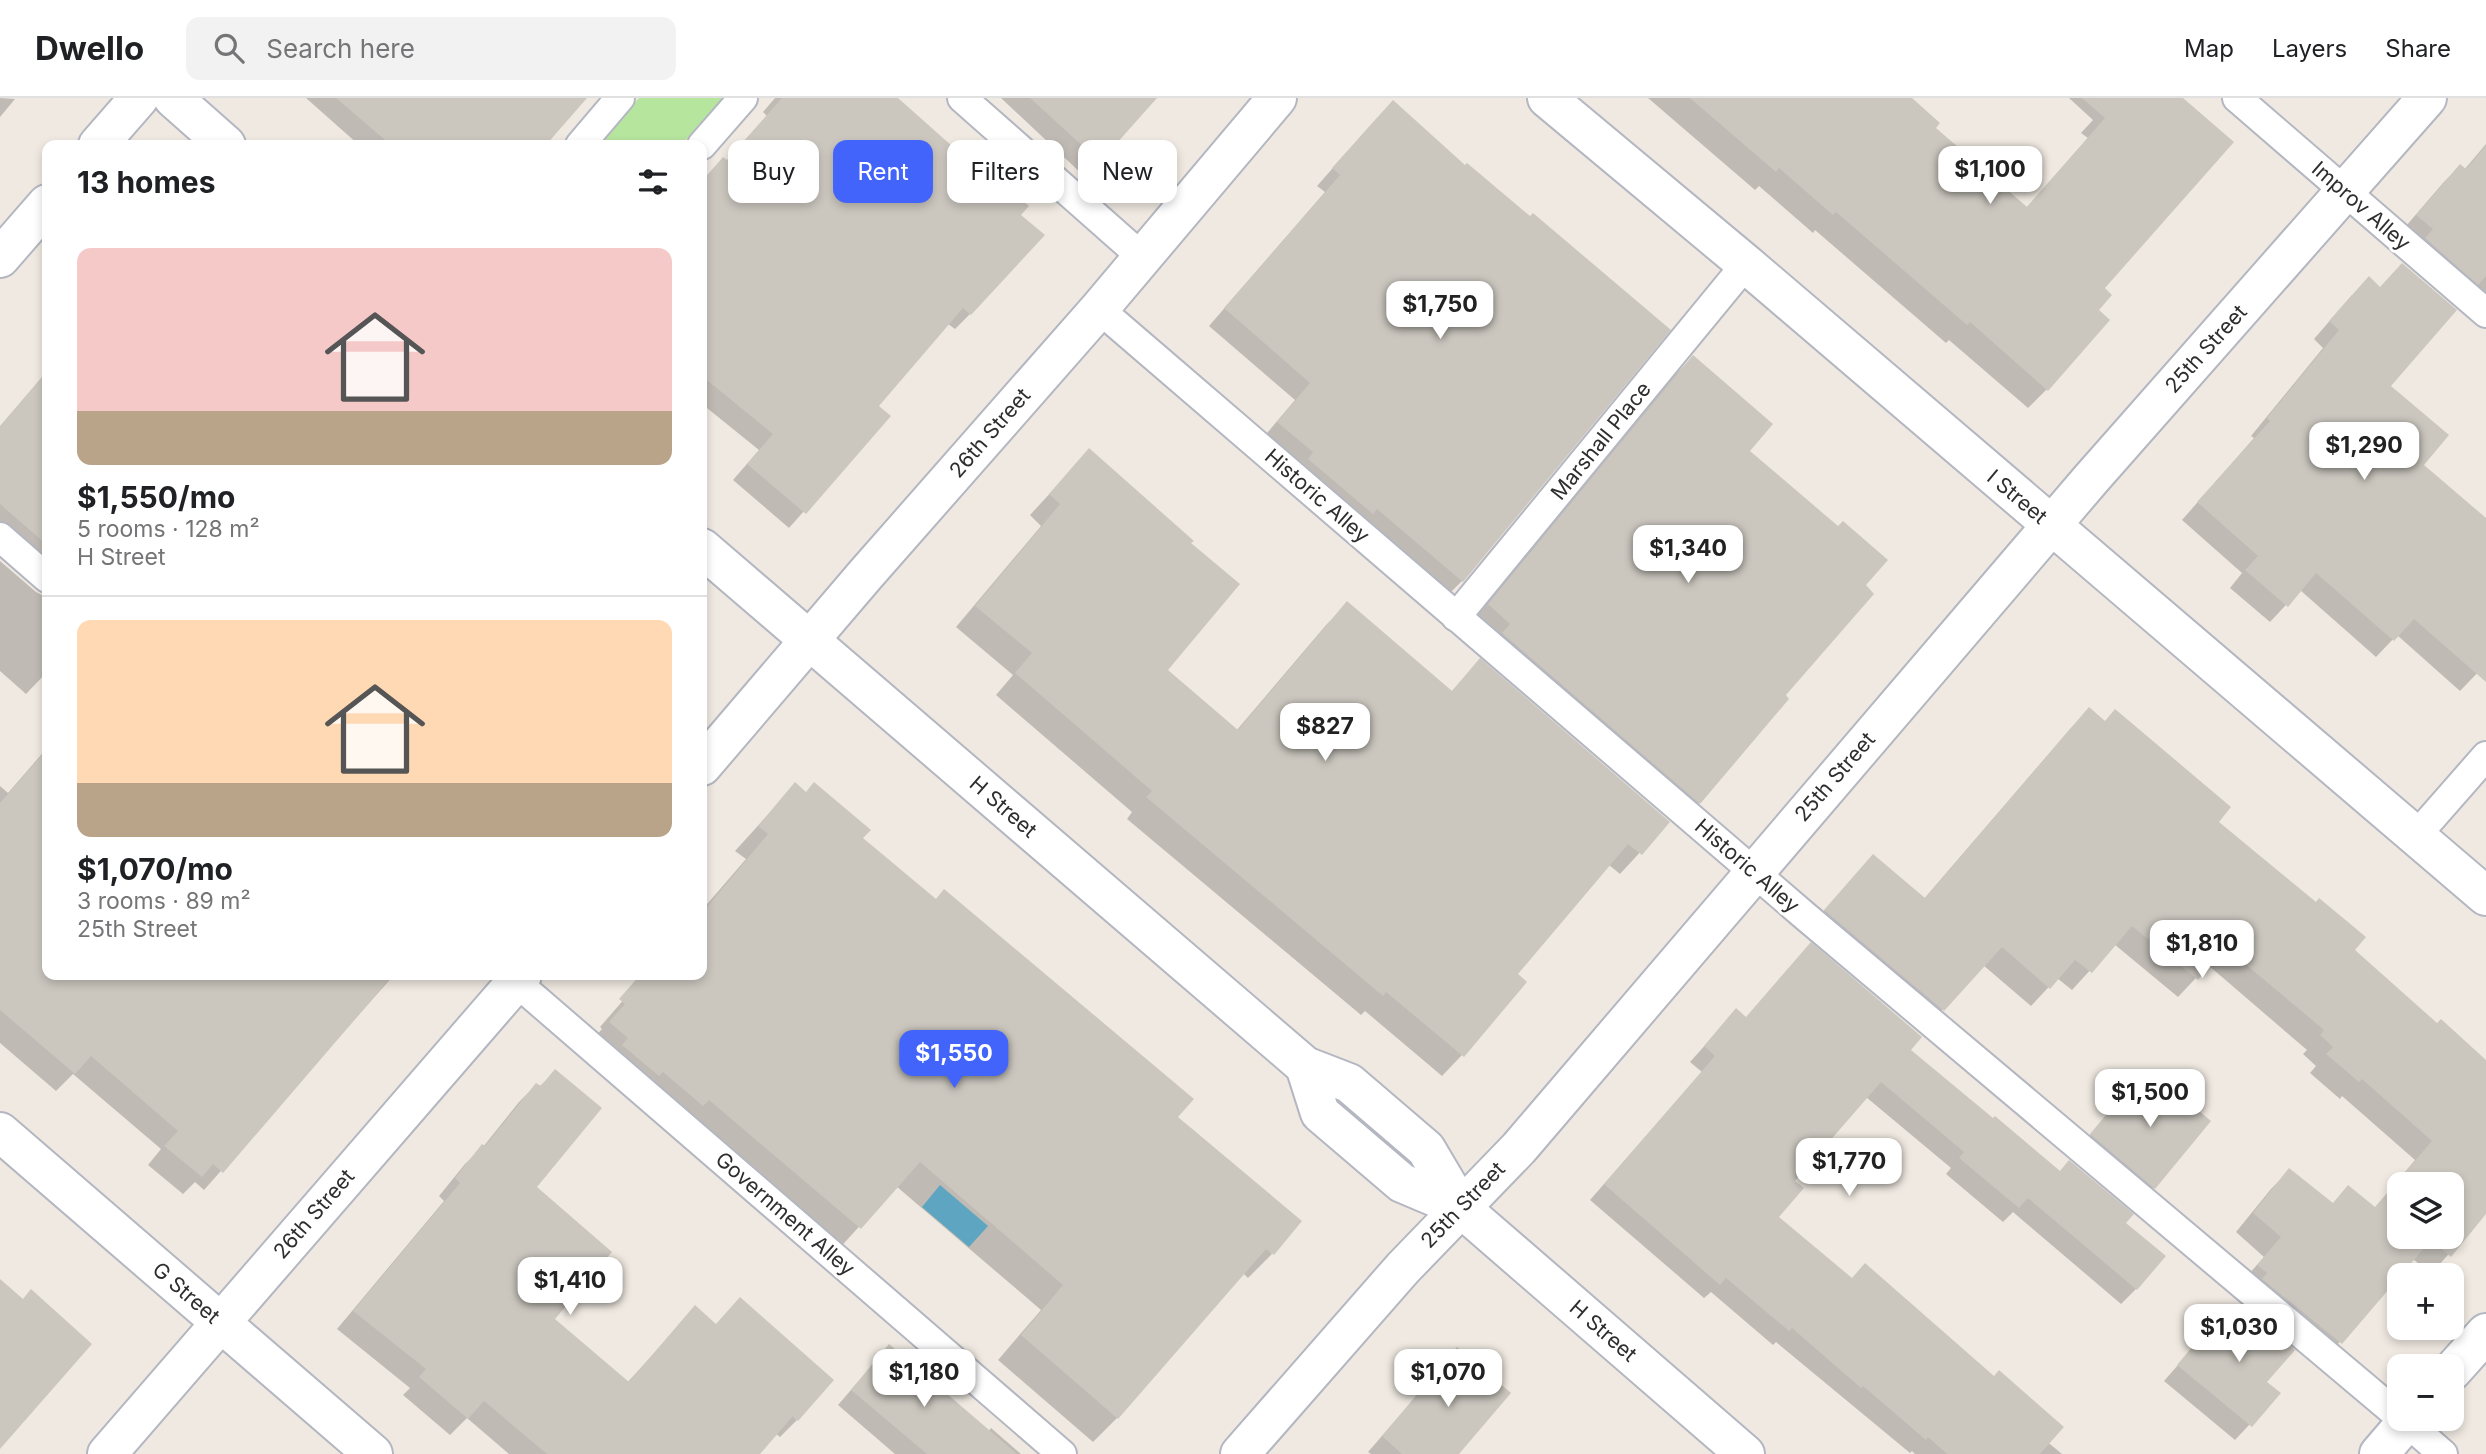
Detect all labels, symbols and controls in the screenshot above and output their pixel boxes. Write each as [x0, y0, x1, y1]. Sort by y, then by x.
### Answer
search box [186, 17, 676, 80]
text: Dwello [35, 28, 144, 68]
icon: search [210, 29, 248, 67]
text: Search here [266, 33, 415, 64]
text: Map [2184, 34, 2234, 63]
text: Layers [2272, 34, 2347, 63]
text: Share [2385, 34, 2451, 63]
chip: Buy [728, 140, 819, 203]
chip: Rent [833, 140, 933, 203]
chip: Filters [947, 140, 1064, 203]
chip: New [1078, 140, 1177, 203]
pin: $1,100 [1933, 146, 2047, 206]
text: $1,100 [1954, 155, 2026, 183]
street label: Improv Alley [2307, 156, 2416, 255]
icon: filters [634, 163, 672, 201]
text: 13 homes [77, 164, 216, 200]
pin: $1,750 [1383, 282, 1497, 341]
text: $1,750 [1402, 290, 1478, 318]
icon: home [312, 294, 438, 420]
street label: 25th Street [2160, 299, 2252, 398]
street label: Marshall Place [1545, 377, 1656, 505]
street label: 26th Street [944, 383, 1035, 482]
pin: $1,290 [2307, 422, 2421, 482]
text: $1,290 [2325, 431, 2403, 459]
street label: Historic Alley [1260, 443, 1375, 548]
street label: I Street [1982, 464, 2053, 529]
text: $1,550/mo [77, 479, 235, 515]
text: 5 rooms · 128 m² [77, 515, 260, 543]
pin: $1,340 [1631, 526, 1745, 585]
text: $1,340 [1649, 534, 1727, 562]
text: H Street [77, 543, 165, 571]
icon: home [312, 666, 438, 792]
pin: $827 [1284, 704, 1366, 763]
text: $827 [1296, 712, 1354, 740]
street label: 25th Street [1789, 727, 1880, 826]
street label: H Street [965, 771, 1042, 843]
street label: Historic Alley [1690, 813, 1805, 918]
text: $1,070/mo [77, 851, 233, 887]
text: 3 rooms · 89 m² [77, 887, 251, 915]
text: 25th Street [77, 915, 198, 943]
pin: $1,810 [2145, 920, 2259, 980]
text: $1,810 [2166, 929, 2238, 957]
pin: $1,550 [897, 1030, 1011, 1090]
text: $1,550 [915, 1039, 993, 1067]
pin: $1,500 [2093, 1070, 2207, 1129]
text: $1,500 [2111, 1078, 2189, 1106]
pin: $1,770 [1792, 1138, 1906, 1198]
street label: Government Alley [711, 1146, 860, 1281]
text: $1,770 [1812, 1147, 1886, 1175]
street label: 25th Street [1415, 1156, 1510, 1253]
street label: 26th Street [268, 1164, 359, 1263]
map controls [2387, 1172, 2464, 1431]
button: layers [2387, 1172, 2464, 1249]
street label: G Street [148, 1257, 225, 1329]
pin: $1,410 [513, 1258, 627, 1317]
button: + [2387, 1263, 2464, 1340]
text: $1,410 [534, 1266, 606, 1294]
street label: H Street [1565, 1295, 1642, 1367]
pin: $1,030 [2182, 1304, 2296, 1364]
text: $1,030 [2200, 1313, 2278, 1341]
pin: $1,180 [867, 1350, 981, 1409]
pin: $1,070 [1391, 1350, 1505, 1409]
button: − [2387, 1354, 2464, 1431]
text: $1,180 [889, 1358, 959, 1386]
text: $1,070 [1410, 1358, 1486, 1386]

